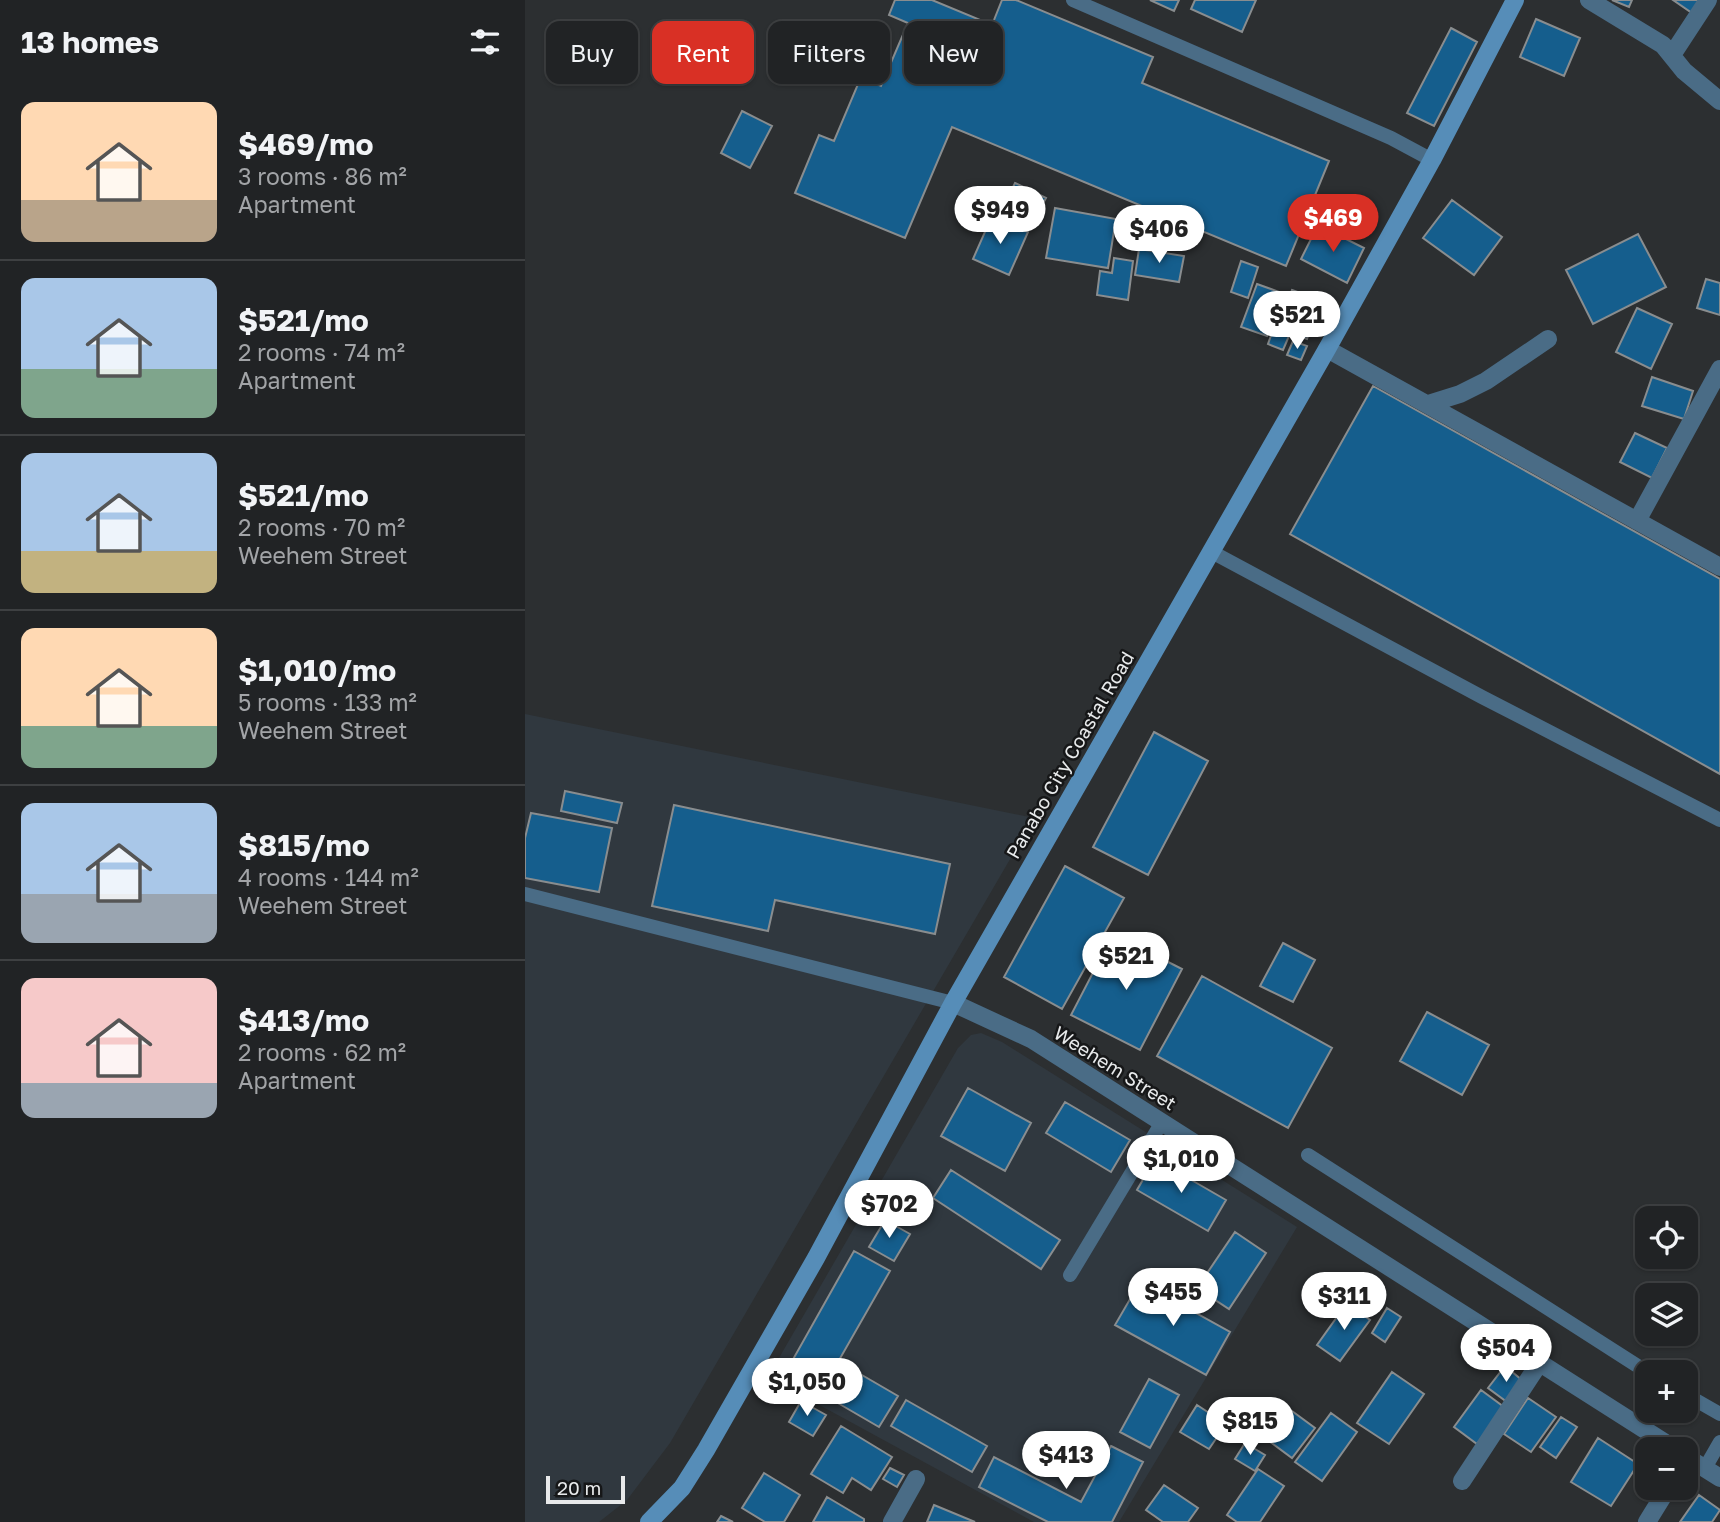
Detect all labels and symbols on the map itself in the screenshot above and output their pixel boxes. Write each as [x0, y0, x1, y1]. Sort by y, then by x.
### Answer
pin: $949 [959, 187, 1041, 246]
pin: $469 [1292, 194, 1374, 254]
pin: $406 [1118, 205, 1200, 265]
pin: $521 [1256, 292, 1338, 351]
street label: Panabo City Coastal Road [1001, 647, 1138, 862]
pin: $521 [1085, 932, 1167, 992]
street label: Weehem Street [1050, 1021, 1181, 1114]
pin: $1,010 [1124, 1136, 1238, 1195]
pin: $702 [848, 1180, 930, 1240]
pin: $455 [1132, 1268, 1214, 1328]
pin: $311 [1303, 1272, 1385, 1332]
pin: $504 [1465, 1324, 1547, 1384]
pin: $1,050 [750, 1358, 864, 1418]
pin: $815 [1209, 1398, 1291, 1457]
pin: $413 [1025, 1432, 1107, 1491]
scale bar [546, 1473, 625, 1505]

